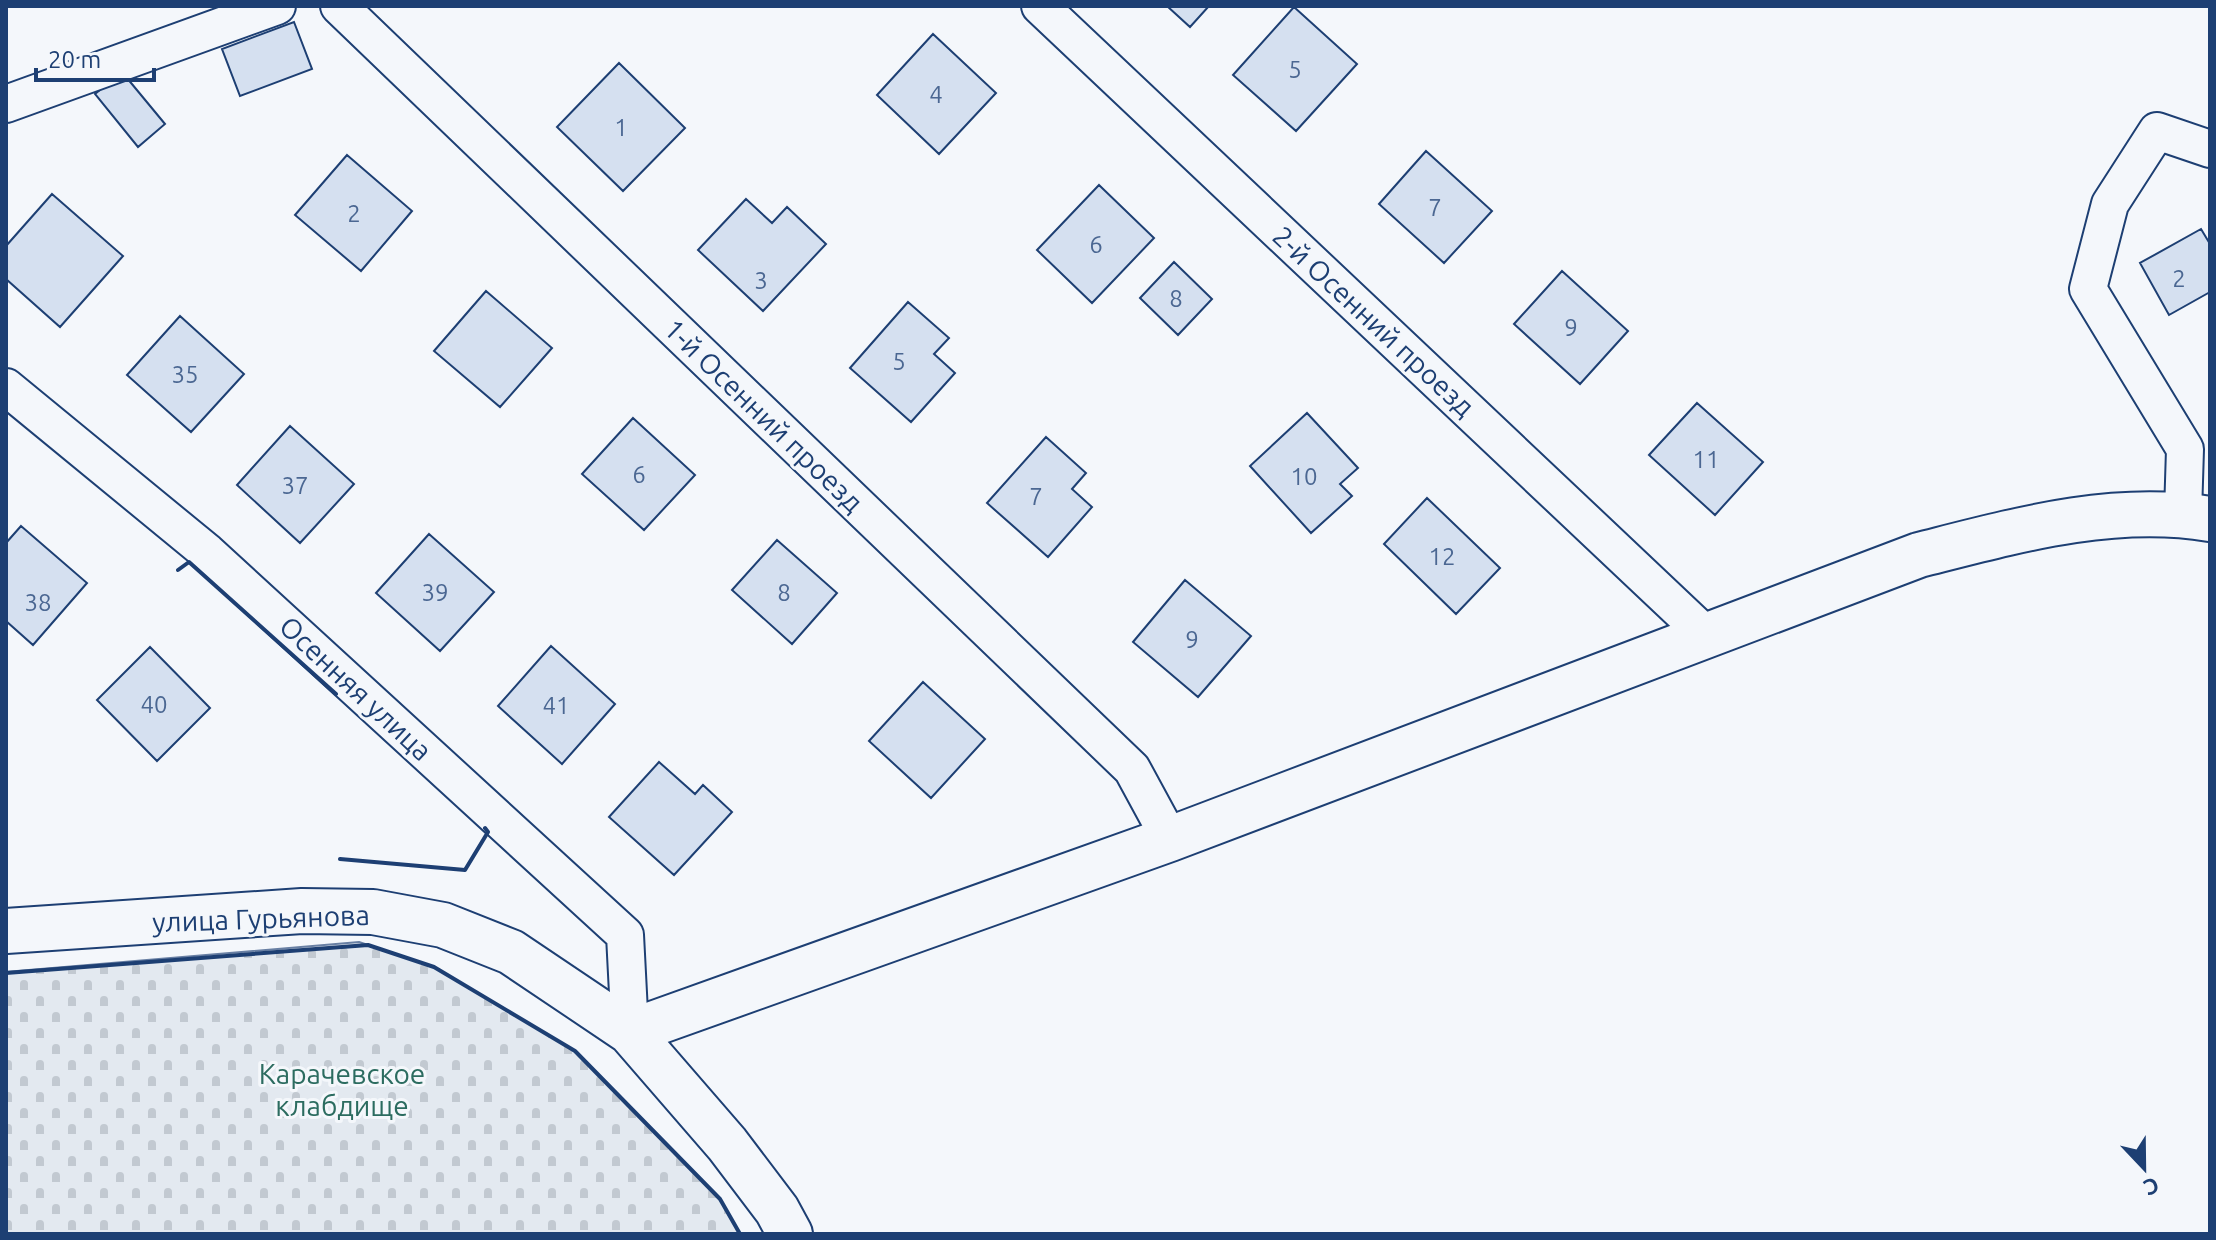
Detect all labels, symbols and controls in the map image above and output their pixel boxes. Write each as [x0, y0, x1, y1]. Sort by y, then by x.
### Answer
scale bar [36, 32, 154, 82]
text: 20 m [48, 46, 101, 73]
house number: 5 [1288, 56, 1302, 83]
house number: 4 [929, 81, 943, 108]
house number: 1 [614, 114, 628, 141]
house number: 7 [1428, 194, 1442, 221]
house number: 2 [347, 200, 361, 227]
street label: 2-й Осенний проезд [1267, 220, 1481, 422]
house number: 6 [1089, 231, 1103, 258]
house number: 2 [2172, 265, 2186, 292]
house number: 3 [754, 267, 768, 294]
house number: 8 [1169, 285, 1183, 312]
street label: 1-й Осенний проезд [658, 312, 870, 518]
house number: 9 [1564, 314, 1578, 341]
house number: 5 [892, 348, 906, 375]
house number: 35 [171, 361, 199, 388]
house number: 11 [1692, 446, 1720, 473]
house number: 6 [632, 461, 646, 488]
house number: 10 [1290, 463, 1318, 490]
house number: 37 [281, 472, 309, 499]
house number: 7 [1029, 483, 1043, 510]
house number: 12 [1428, 543, 1456, 570]
house number: 39 [421, 579, 449, 606]
house number: 8 [777, 579, 791, 606]
house number: 38 [24, 589, 52, 616]
street label: Осенняя улица [274, 610, 438, 766]
house number: 9 [1185, 626, 1199, 653]
house number: 40 [140, 691, 168, 718]
house number: 41 [542, 692, 570, 719]
street label: улица Гурьянова [152, 899, 370, 937]
park label: Карачевское клабдище [259, 1058, 425, 1121]
north arrow [2104, 1128, 2184, 1208]
text: С [2140, 1173, 2163, 1201]

